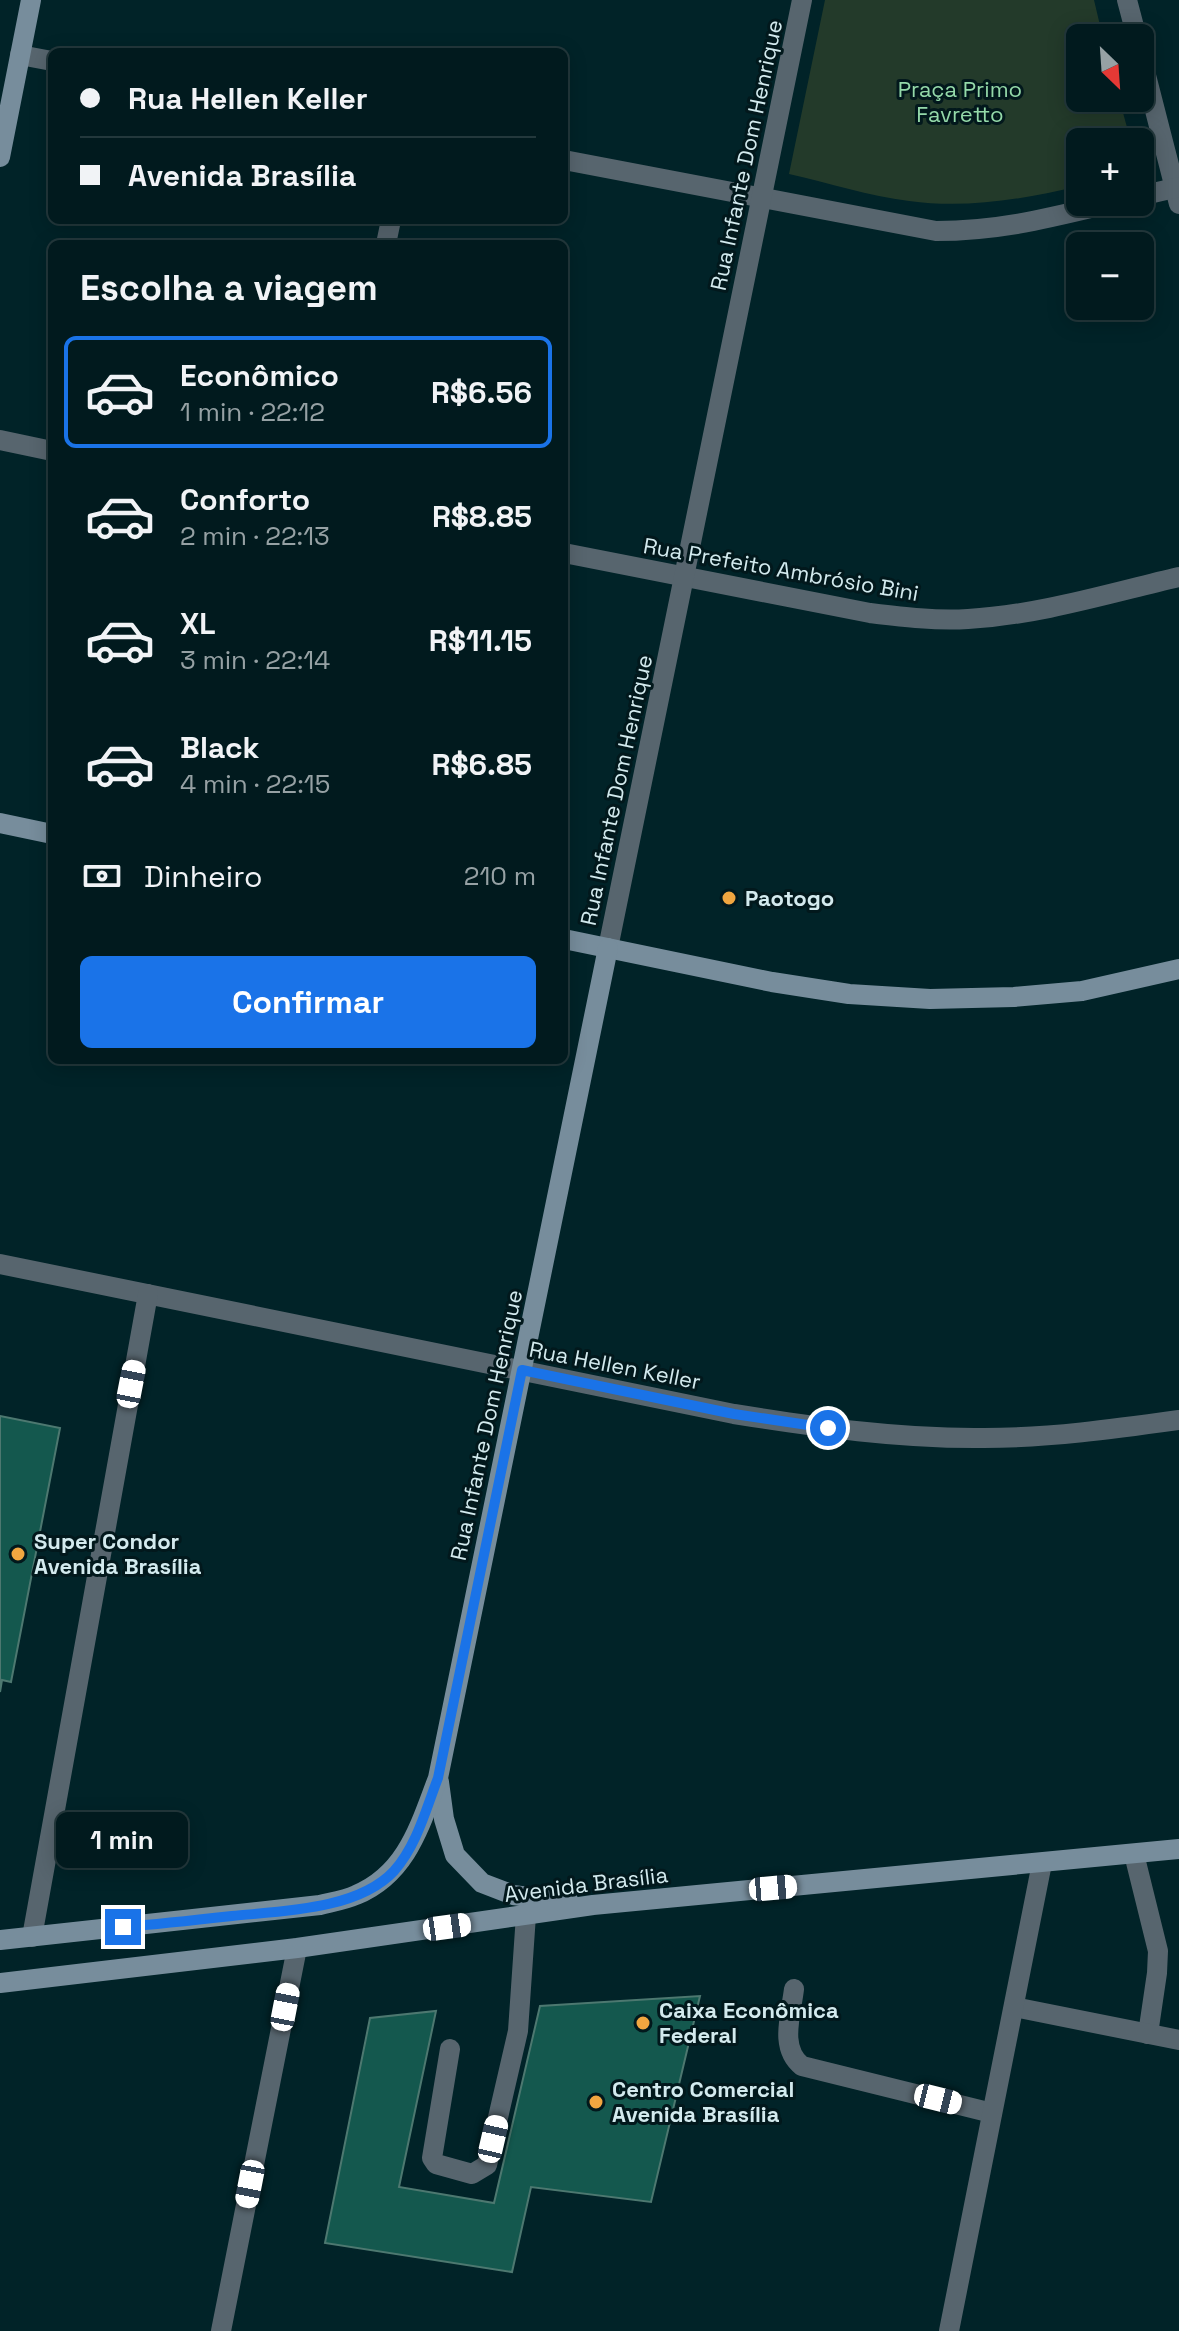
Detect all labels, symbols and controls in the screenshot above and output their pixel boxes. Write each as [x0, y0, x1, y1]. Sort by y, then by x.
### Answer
street label: Rua Infante Dom Henrique [704, 17, 788, 293]
north arrow [1066, 24, 1154, 112]
map controls [1066, 24, 1154, 320]
park label: Praça Primo Favretto [898, 75, 1022, 128]
text: Rua Hellen Keller [128, 79, 368, 118]
button: + [1066, 128, 1154, 216]
text: Avenida Brasília [128, 156, 356, 195]
button: − [1066, 232, 1154, 320]
text: Escolha a viagem [80, 265, 378, 311]
icon: car [84, 356, 156, 428]
text: Econômico [180, 356, 339, 395]
text: R$6.56 [431, 373, 532, 412]
text: 1 min · 22:12 [180, 395, 325, 429]
icon: car [84, 480, 156, 552]
text: Conforto [180, 480, 310, 519]
text: R$8.85 [432, 497, 532, 536]
text: 2 min · 22:13 [180, 519, 330, 553]
street label: Rua Prefeito Ambrósio Bini [641, 531, 921, 607]
icon: car [84, 604, 156, 676]
text: XL [180, 604, 216, 643]
text: R$11.15 [429, 621, 532, 660]
text: 3 min · 22:14 [180, 643, 330, 677]
street label: Rua Infante Dom Henrique [574, 652, 658, 928]
icon: car [84, 728, 156, 800]
text: Black [180, 728, 259, 767]
text: R$6.85 [431, 745, 532, 784]
text: 4 min · 22:15 [180, 767, 330, 801]
icon: cash [80, 854, 124, 898]
text: Dinheiro [144, 857, 262, 896]
text: 210 m [464, 859, 536, 893]
place label: Paotogo [745, 884, 834, 912]
marker: Paotogo [720, 889, 738, 907]
button: Confirmar [80, 956, 536, 1048]
street label: Rua Infante Dom Henrique [444, 1287, 528, 1563]
street label: Rua Hellen Keller [527, 1335, 703, 1395]
car [115, 1358, 147, 1410]
route start [810, 1410, 846, 1446]
place label: Super Condor Avenida Brasília [34, 1527, 202, 1580]
marker: Super Condor Avenida Brasília [9, 1545, 27, 1563]
callout: 1 min [57, 1811, 189, 1867]
text: 1 min [90, 1823, 154, 1857]
street label: Avenida Brasília [503, 1860, 670, 1908]
car [748, 1874, 798, 1902]
route end [105, 1909, 141, 1945]
car [422, 1912, 472, 1942]
car [269, 1981, 301, 2033]
place label: Caixa Econômica Federal [659, 1996, 839, 2049]
marker: Caixa Econômica Federal [634, 2014, 652, 2032]
place label: Centro Comercial Avenida Brasília [612, 2075, 794, 2128]
car [912, 2082, 964, 2116]
marker: Centro Comercial Avenida Brasília [587, 2093, 605, 2111]
car [476, 2113, 510, 2165]
car [234, 2158, 266, 2210]

